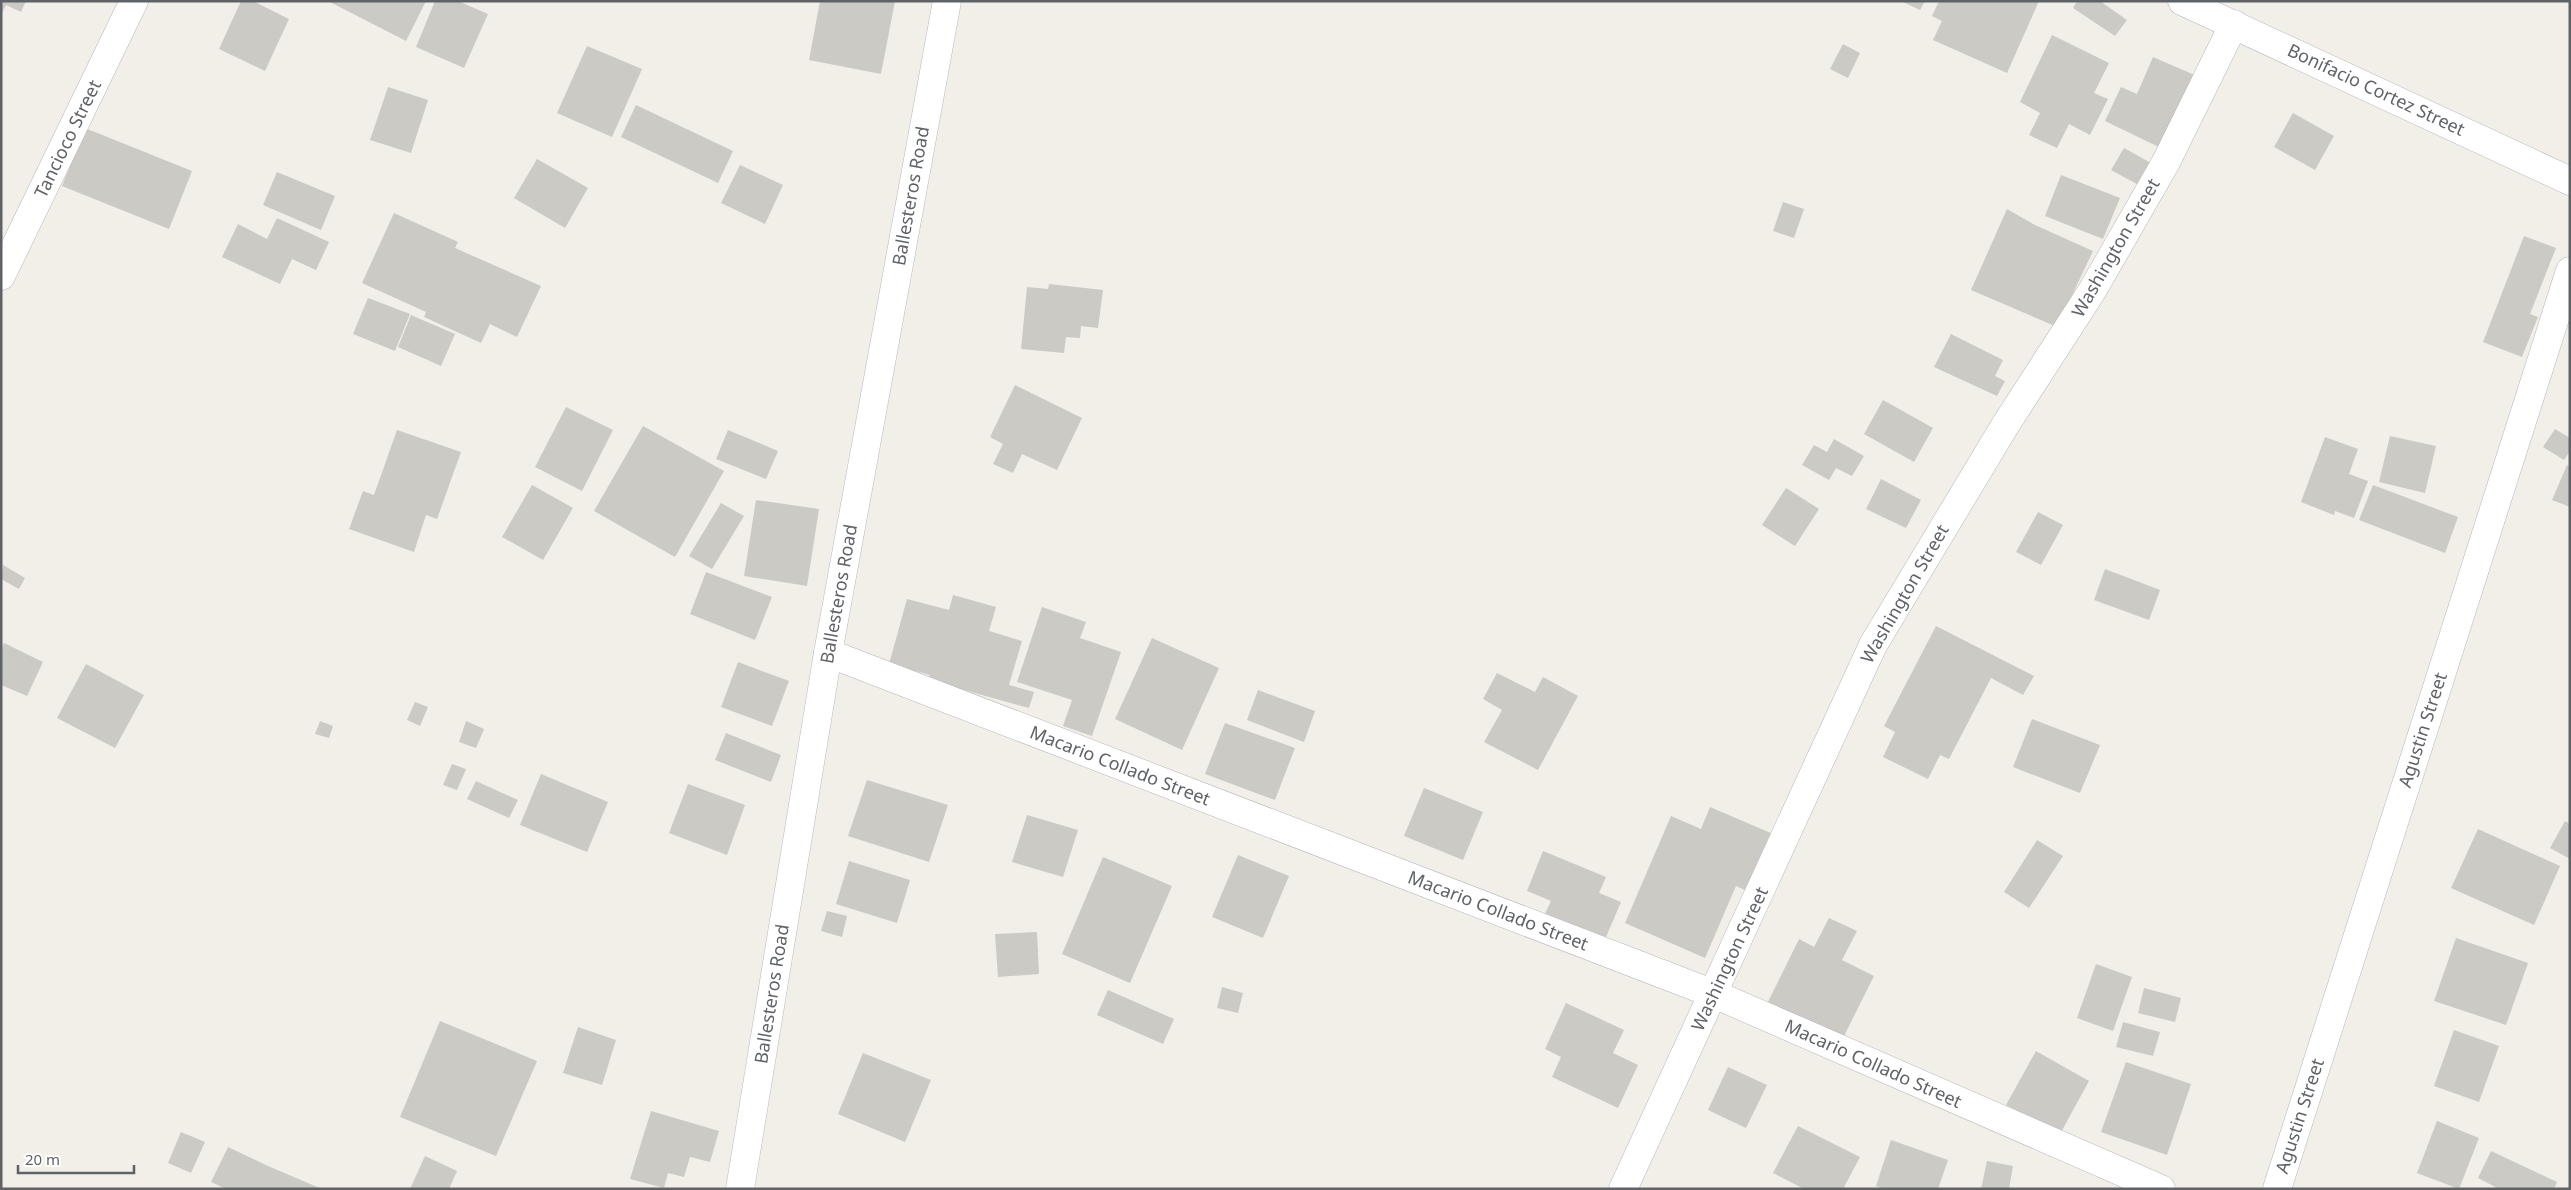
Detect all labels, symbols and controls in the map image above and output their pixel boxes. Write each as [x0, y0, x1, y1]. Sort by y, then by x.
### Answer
street label: Bonifacio Cortez Street [2284, 37, 2469, 141]
street label: Tancioco Street [28, 75, 106, 202]
street label: Ballesteros Road [886, 124, 934, 267]
street label: Washington Street [2066, 173, 2165, 321]
street label: Washington Street [1855, 519, 1954, 667]
street label: Ballesteros Road [814, 522, 862, 665]
street label: Agustin Street [2392, 669, 2452, 790]
street label: Macario Collado Street [1027, 720, 1214, 811]
street label: Macario Collado Street [1405, 865, 1592, 956]
street label: Washington Street [1685, 882, 1773, 1035]
street label: Ballesteros Road [748, 922, 794, 1065]
street label: Macario Collado Street [1781, 1013, 1966, 1113]
street label: Agustin Street [2269, 1055, 2329, 1176]
scale bar [18, 1142, 134, 1174]
text: 20 m [25, 1149, 60, 1169]

